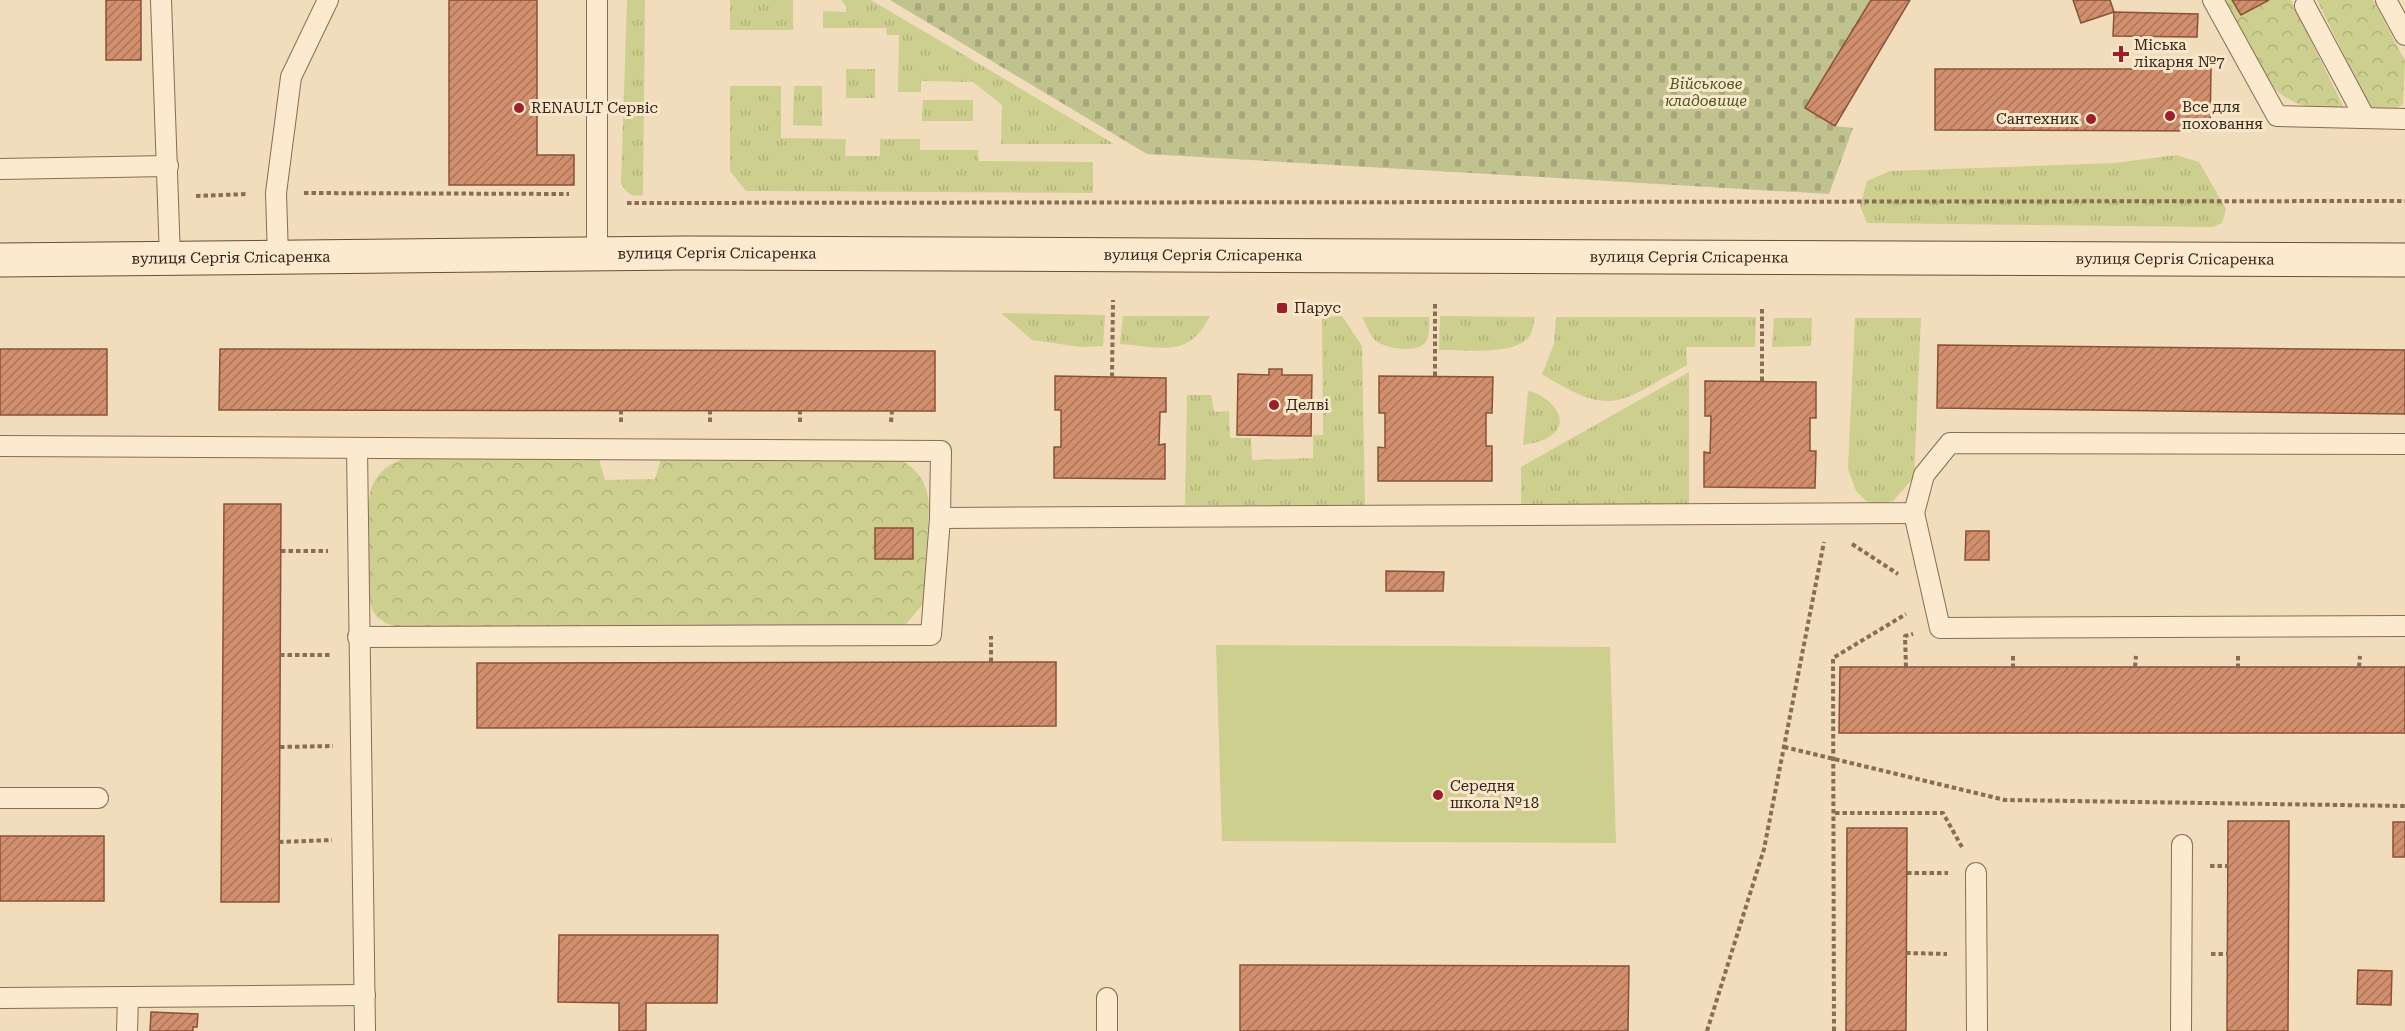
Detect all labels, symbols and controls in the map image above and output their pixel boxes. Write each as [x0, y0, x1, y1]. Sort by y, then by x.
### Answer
place label: Міська лікарня №7 [2134, 36, 2225, 71]
marker: Міська лікарня №7 [2112, 45, 2130, 63]
park label: Військове кладовище [1665, 75, 1747, 110]
place label: Все для поховання [2182, 98, 2263, 133]
place label: RENAULT Сервіс [531, 99, 658, 117]
marker: RENAULT Сервіс [512, 101, 526, 115]
marker: Все для поховання [2163, 109, 2177, 123]
place label: Сантехник [1996, 110, 2079, 128]
marker: Сантехник [2084, 112, 2098, 126]
street label: вулиця Сергія Слісаренка [617, 244, 816, 263]
street label: вулиця Сергія Слісаренка [1103, 246, 1302, 265]
street label: вулиця Сергія Слісаренка [131, 248, 331, 268]
street label: вулиця Сергія Слісаренка [1589, 248, 1788, 266]
street label: вулиця Сергія Слісаренка [2075, 250, 2274, 268]
place label: Парус [1294, 299, 1341, 317]
marker: Парус [1275, 301, 1289, 315]
place label: Делві [1286, 396, 1329, 414]
marker: Делві [1267, 398, 1281, 412]
place label: Середня школа №18 [1450, 777, 1539, 812]
marker: Середня школа №18 [1431, 788, 1445, 802]

